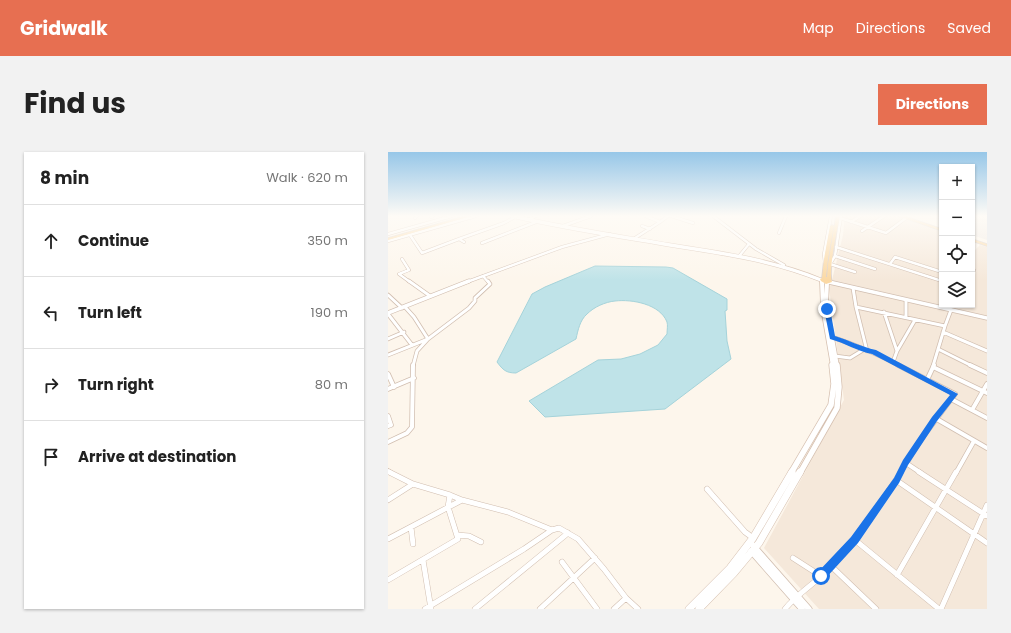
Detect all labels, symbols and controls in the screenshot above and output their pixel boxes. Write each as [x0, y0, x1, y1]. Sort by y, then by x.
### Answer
text: Gridwalk [20, 15, 108, 42]
text: Map [803, 18, 834, 38]
text: Directions [856, 18, 925, 38]
text: Saved [947, 18, 991, 38]
text: Find us [24, 84, 126, 123]
button: Directions [878, 84, 987, 125]
map controls [939, 164, 975, 308]
button: + [939, 164, 975, 200]
text: 8 min [40, 166, 89, 190]
text: Walk · 620 m [266, 168, 348, 187]
button: − [939, 200, 975, 236]
icon: ahead [40, 230, 62, 252]
text: Continue [78, 230, 149, 251]
text: 350 m [307, 231, 348, 250]
button: locate [939, 236, 975, 272]
button: layers [939, 272, 975, 308]
route end [818, 300, 836, 318]
icon: left [40, 302, 62, 324]
text: Turn left [78, 302, 142, 323]
text: 190 m [311, 303, 348, 322]
icon: right [40, 374, 62, 396]
text: Turn right [78, 374, 154, 395]
text: 80 m [315, 375, 348, 394]
icon: arrive [40, 446, 62, 468]
text: Arrive at destination [78, 446, 236, 467]
route start [812, 567, 830, 585]

